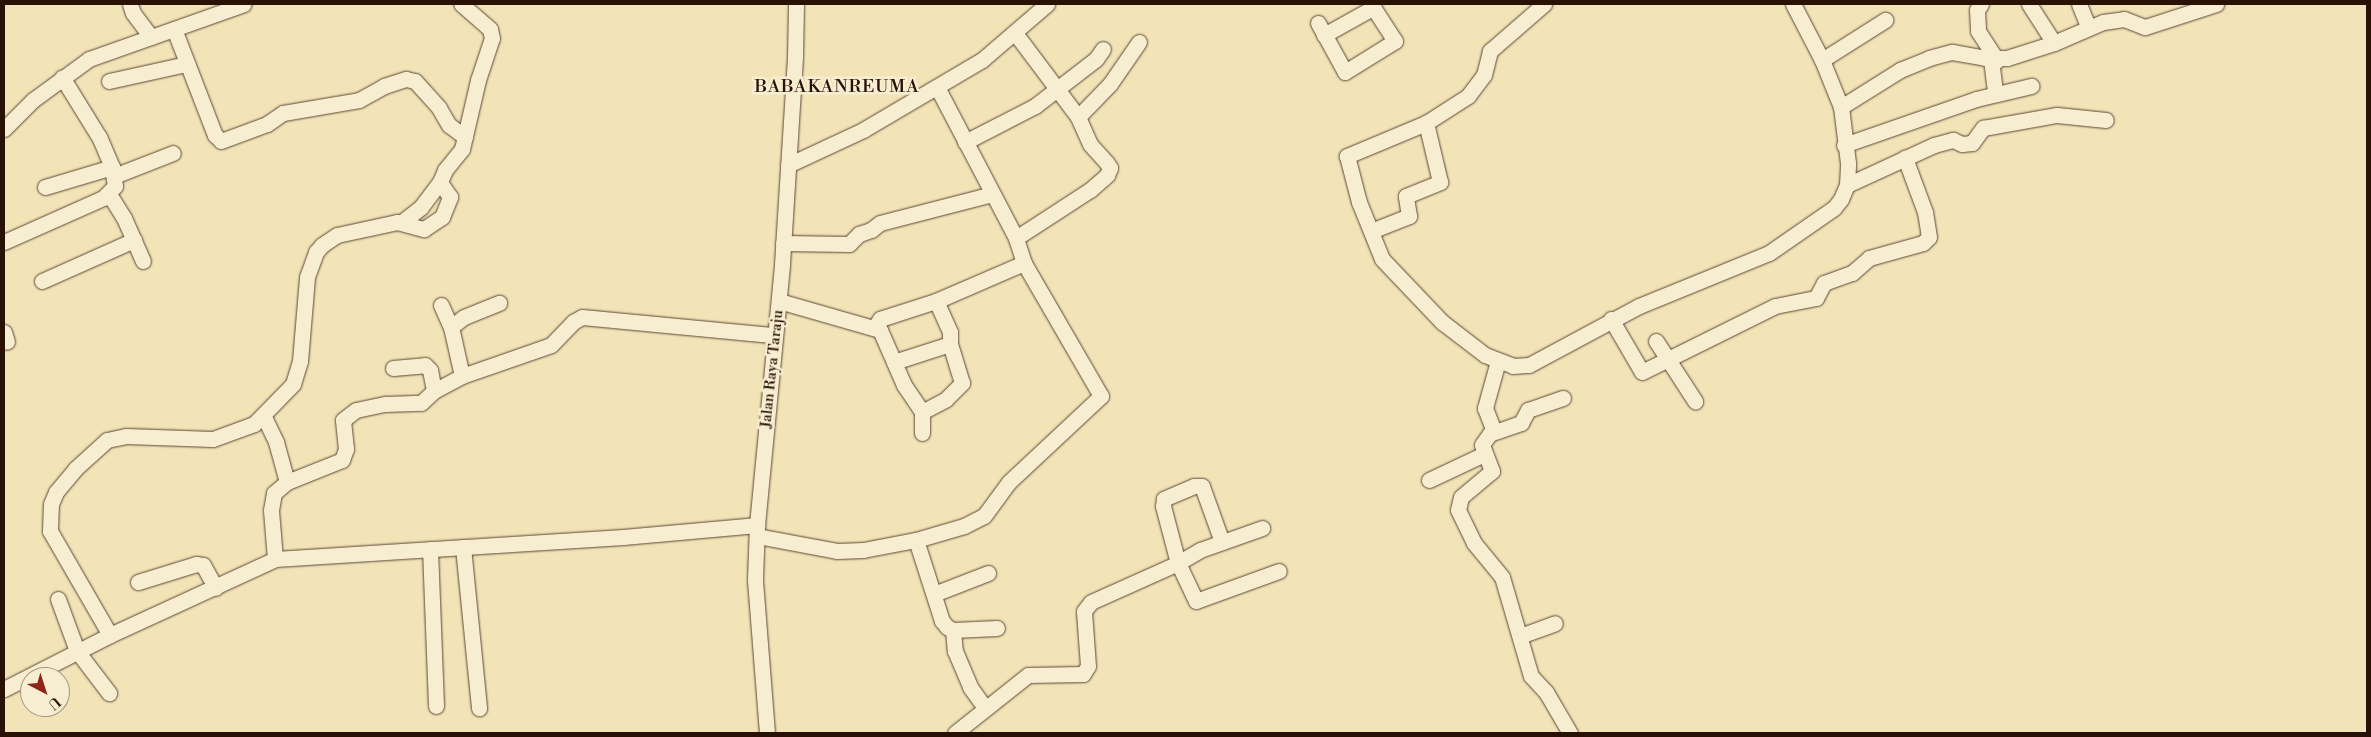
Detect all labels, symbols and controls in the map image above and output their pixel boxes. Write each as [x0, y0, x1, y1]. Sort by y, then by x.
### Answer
district label: BABAKANREUMA [753, 76, 921, 98]
street label: Jalan Raya Taraju [757, 309, 787, 429]
north arrow [20, 667, 70, 717]
text: U [44, 692, 64, 713]

